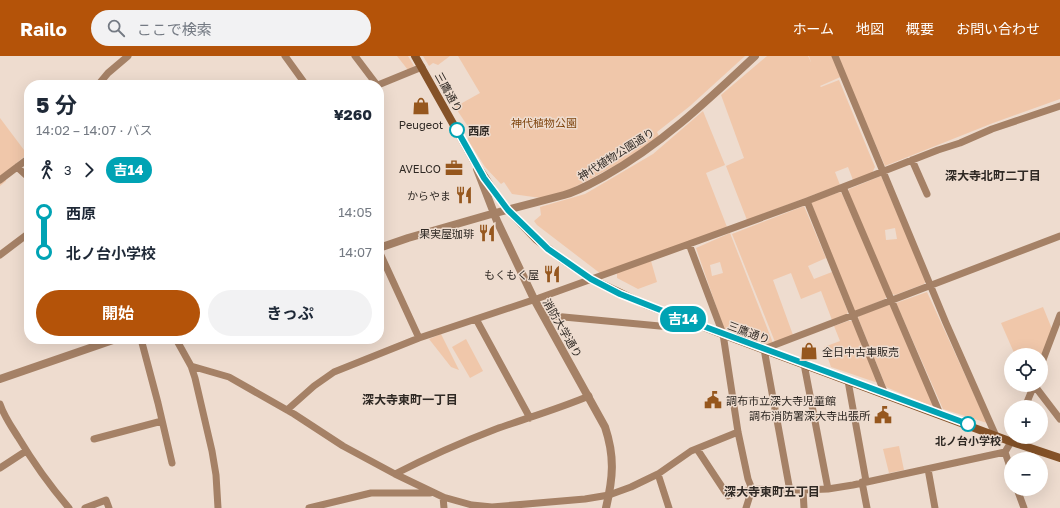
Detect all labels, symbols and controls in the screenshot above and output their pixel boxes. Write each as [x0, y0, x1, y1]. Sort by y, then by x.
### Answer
search box [91, 10, 371, 46]
text: Railo [20, 17, 67, 40]
icon: search [105, 17, 127, 39]
text: ここで検索 [137, 20, 212, 38]
text: ホーム [792, 20, 834, 37]
text: 地図 [856, 20, 884, 37]
text: 概要 [906, 20, 934, 37]
text: お問い合わせ [956, 20, 1040, 37]
street label: 三鷹通り [433, 70, 465, 114]
text: 5 分 [36, 91, 77, 118]
shop icon: Peugeot [411, 96, 431, 116]
text: ¥260 [334, 105, 372, 123]
park label: 神代植物公園 [511, 116, 577, 129]
place label: Peugeot [399, 118, 443, 131]
text: 14:02 – 14:07 · バス [36, 122, 153, 138]
marker: 西原 [449, 122, 465, 138]
place label: 西原 [468, 124, 490, 137]
street label: 神代植物公園通り [575, 125, 657, 183]
office icon: AVELCO [444, 158, 464, 178]
icon: walk [36, 159, 58, 181]
icon: forward [78, 159, 100, 181]
text: 吉14 [114, 161, 144, 178]
text: 3 [64, 162, 72, 178]
place label: AVELCO [399, 162, 441, 175]
district label: 深大寺北町二丁目 [945, 168, 1041, 183]
restaurant icon: からやま [454, 185, 474, 205]
place label: からやま [407, 189, 451, 202]
text: 西原 [66, 204, 96, 222]
text: 14:05 [338, 204, 372, 220]
restaurant icon: 果実屋珈琲 [477, 223, 497, 243]
place label: 果実屋珈琲 [419, 227, 474, 240]
text: 北ノ台小学校 [66, 244, 156, 262]
text: 14:07 [339, 244, 372, 260]
restaurant icon: もくもく屋 [542, 264, 562, 284]
place label: もくもく屋 [484, 268, 539, 281]
button: 開始 [36, 290, 200, 336]
button: きっぷ [208, 290, 372, 336]
street label: 消防大学通り [541, 296, 585, 360]
line badge: 吉14 [660, 306, 706, 332]
text: 吉14 [668, 310, 698, 327]
street label: 三鷹通り [726, 318, 772, 346]
shop icon: 全日中古車販売 [799, 341, 819, 361]
place label: 全日中古車販売 [822, 345, 899, 358]
map controls [1004, 348, 1048, 496]
button: locate [1004, 348, 1048, 392]
public building icon: 調布市立深大寺児童館 [703, 390, 723, 410]
district label: 深大寺東町一丁目 [362, 392, 458, 407]
place label: 調布市立深大寺児童館 [726, 394, 836, 407]
button: + [1004, 400, 1048, 444]
public building icon: 調布消防署深大寺出張所 [873, 405, 893, 425]
place label: 調布消防署深大寺出張所 [749, 409, 871, 422]
marker: 北ノ台小学校 [960, 416, 976, 432]
place label: 北ノ台小学校 [935, 434, 1001, 447]
button: − [1004, 452, 1048, 496]
district label: 深大寺東町五丁目 [724, 484, 820, 499]

